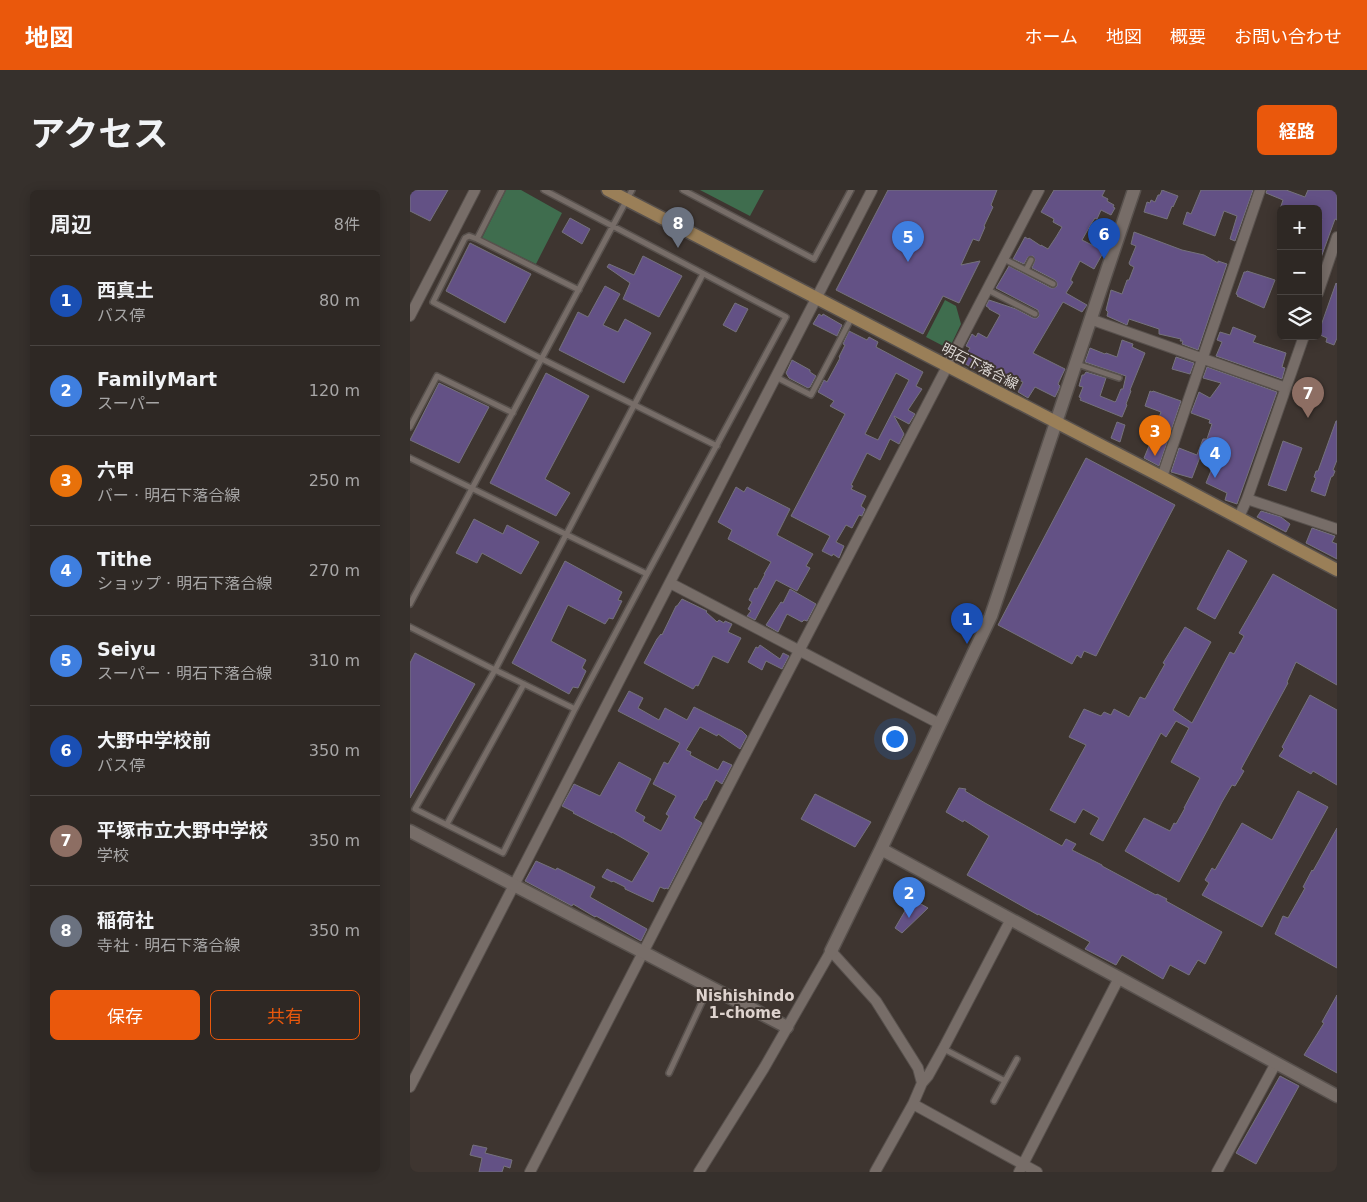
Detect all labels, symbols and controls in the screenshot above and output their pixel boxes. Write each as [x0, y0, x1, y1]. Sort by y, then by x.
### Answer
text: 地図 [25, 24, 73, 52]
text: ホーム [1025, 26, 1078, 47]
text: 地図 [1106, 26, 1142, 47]
text: 概要 [1170, 26, 1206, 47]
text: お問い合わせ [1234, 26, 1342, 47]
button: 経路 [1257, 105, 1337, 155]
text: アクセス [30, 114, 168, 154]
map controls [1277, 205, 1322, 340]
button: + [1277, 205, 1322, 250]
pin: 8 [662, 207, 694, 248]
text: 周辺 [50, 213, 92, 237]
text: 8件 [334, 215, 360, 234]
pin: 6 [1088, 218, 1120, 259]
pin: 5 [892, 221, 924, 262]
button: − [1277, 250, 1322, 295]
text: 西真土 [97, 279, 154, 301]
text: 1 [60, 291, 72, 310]
text: 80 m [319, 291, 360, 310]
button: layers [1277, 295, 1322, 340]
text: バス停 [97, 306, 145, 325]
street label: 明石下落合線 [939, 340, 1021, 392]
text: FamilyMart [97, 368, 217, 390]
pin: 7 [1292, 377, 1324, 418]
text: 2 [60, 381, 72, 400]
text: 120 m [309, 381, 360, 400]
text: スーパー [97, 394, 161, 413]
pin: 3 [1139, 415, 1171, 456]
pin: 4 [1199, 437, 1231, 478]
text: 六甲 [97, 459, 135, 481]
text: 3 [60, 471, 72, 490]
text: 250 m [309, 471, 360, 490]
text: バー · 明石下落合線 [97, 486, 240, 505]
text: Tithe [97, 548, 152, 570]
text: 4 [60, 561, 72, 580]
text: 270 m [309, 561, 360, 580]
text: ショップ · 明石下落合線 [97, 574, 272, 593]
pin: 1 [951, 603, 983, 644]
text: Seiyu [97, 638, 156, 660]
text: 5 [60, 651, 72, 670]
text: 310 m [309, 651, 360, 670]
text: スーパー · 明石下落合線 [97, 664, 272, 683]
your location [882, 726, 908, 752]
text: 大野中学校前 [97, 729, 211, 751]
text: 6 [60, 741, 72, 760]
text: 350 m [309, 741, 360, 760]
text: バス停 [97, 756, 145, 775]
text: 平塚市立大野中学校 [97, 819, 268, 841]
text: 7 [60, 831, 72, 850]
text: 350 m [309, 831, 360, 850]
text: 学校 [97, 846, 129, 865]
pin: 2 [893, 877, 925, 918]
text: 稲荷社 [97, 909, 154, 931]
text: 8 [60, 921, 72, 940]
text: 350 m [309, 921, 360, 940]
text: 寺社 · 明石下落合線 [97, 936, 240, 955]
district label: Nishishindo 1-chome [696, 987, 794, 1022]
button: 保存 [50, 990, 200, 1040]
button: 共有 [210, 990, 360, 1040]

